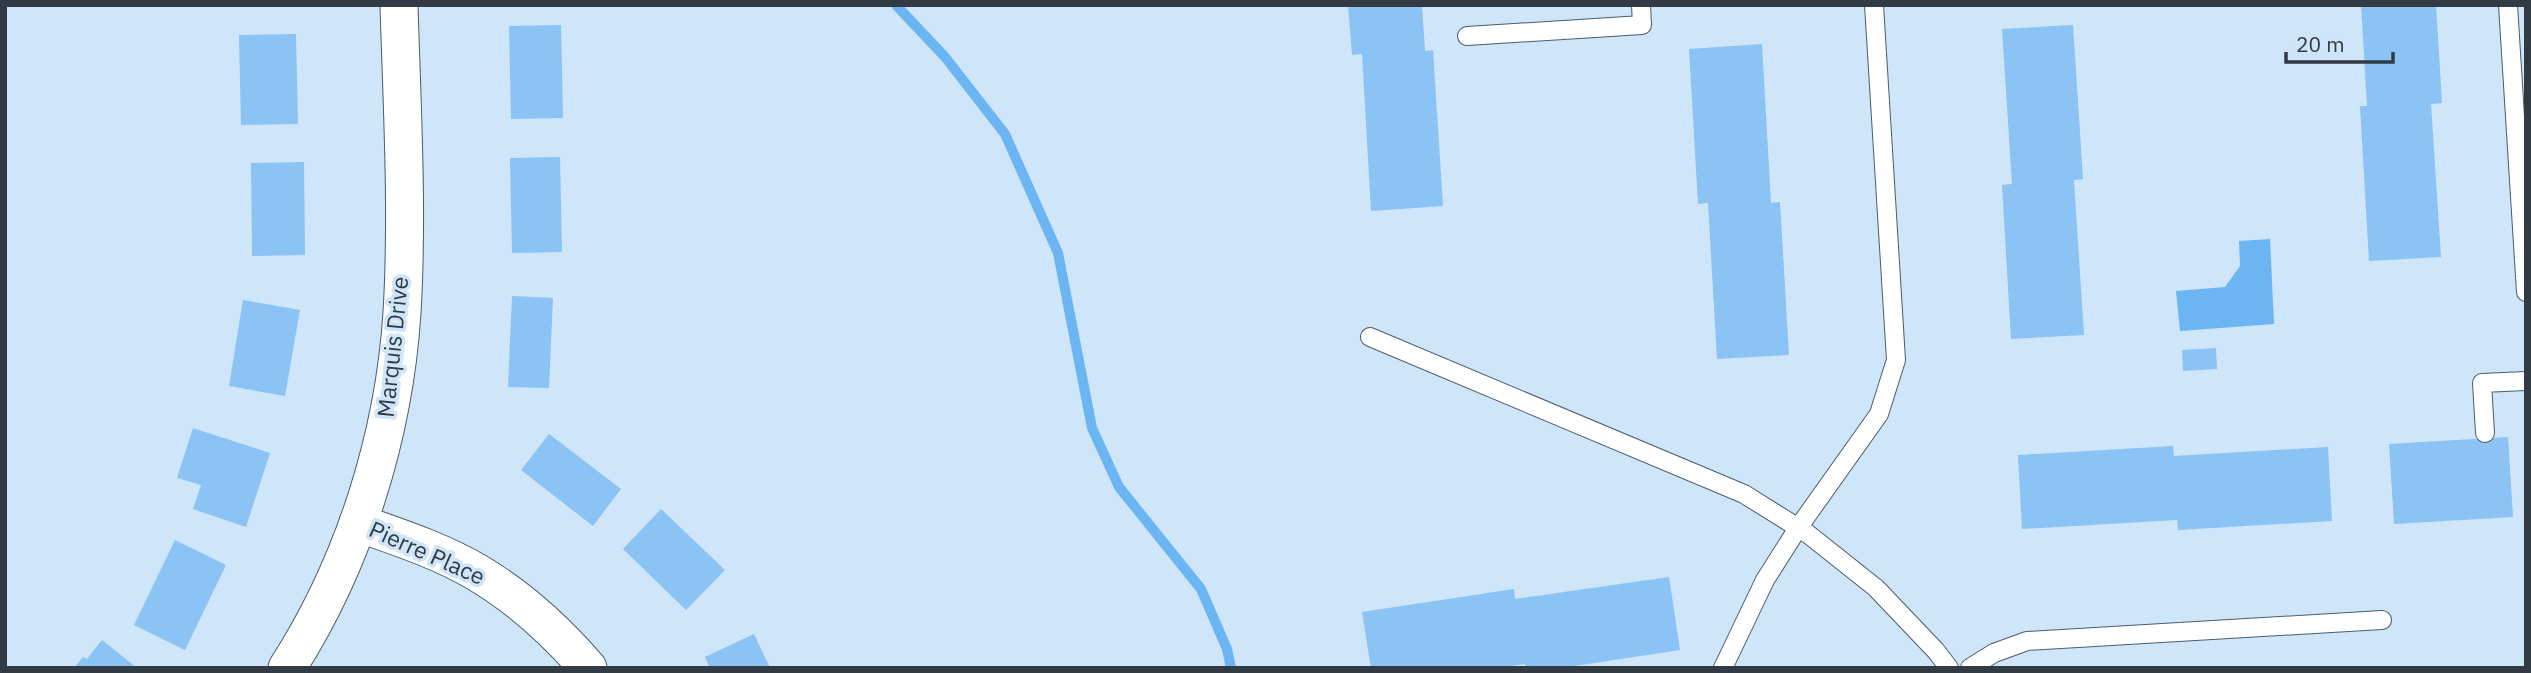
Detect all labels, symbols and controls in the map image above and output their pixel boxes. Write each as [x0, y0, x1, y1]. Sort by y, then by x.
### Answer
scale bar [2286, 21, 2393, 65]
text: 20 m [2296, 30, 2345, 58]
street label: Marquis Drive [370, 275, 414, 419]
street label: Pierre Place [365, 513, 490, 591]

